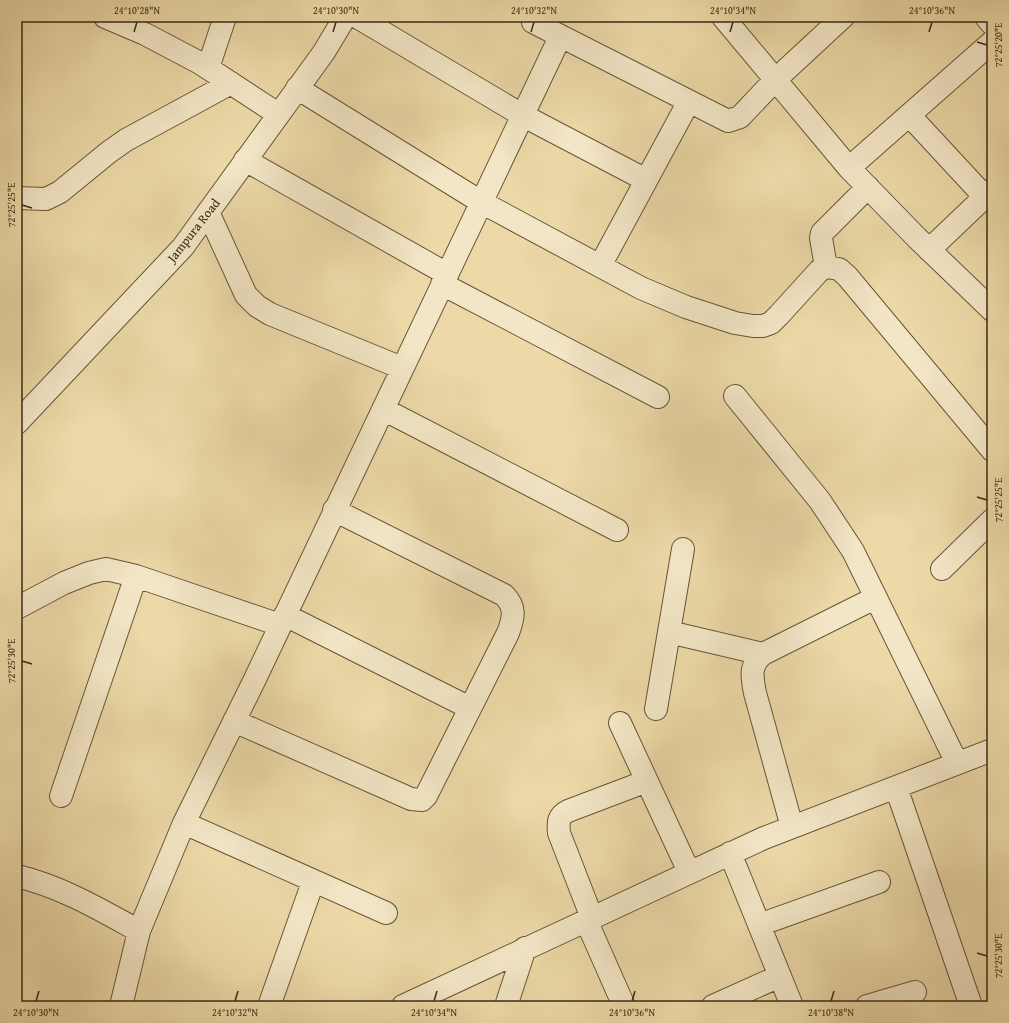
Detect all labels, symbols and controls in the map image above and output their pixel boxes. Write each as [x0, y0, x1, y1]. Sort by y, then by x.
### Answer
text: 24°10'28"N [114, 3, 160, 18]
text: 24°10'30"N [313, 3, 359, 18]
text: 24°10'32"N [511, 3, 557, 18]
text: 24°10'34"N [710, 3, 756, 18]
text: 24°10'36"N [909, 3, 955, 18]
text: 72°25'20"E [991, 23, 1006, 67]
text: 72°25'25"E [4, 183, 19, 227]
street label: Jampura Road [161, 194, 224, 268]
text: 72°25'25"E [991, 478, 1006, 522]
text: 72°25'30"E [4, 639, 19, 683]
text: 72°25'30"E [991, 934, 1006, 978]
text: 24°10'30"N [13, 1005, 59, 1020]
text: 24°10'32"N [212, 1005, 258, 1020]
text: 24°10'34"N [411, 1005, 457, 1020]
text: 24°10'36"N [609, 1005, 655, 1020]
text: 24°10'38"N [808, 1005, 854, 1020]

